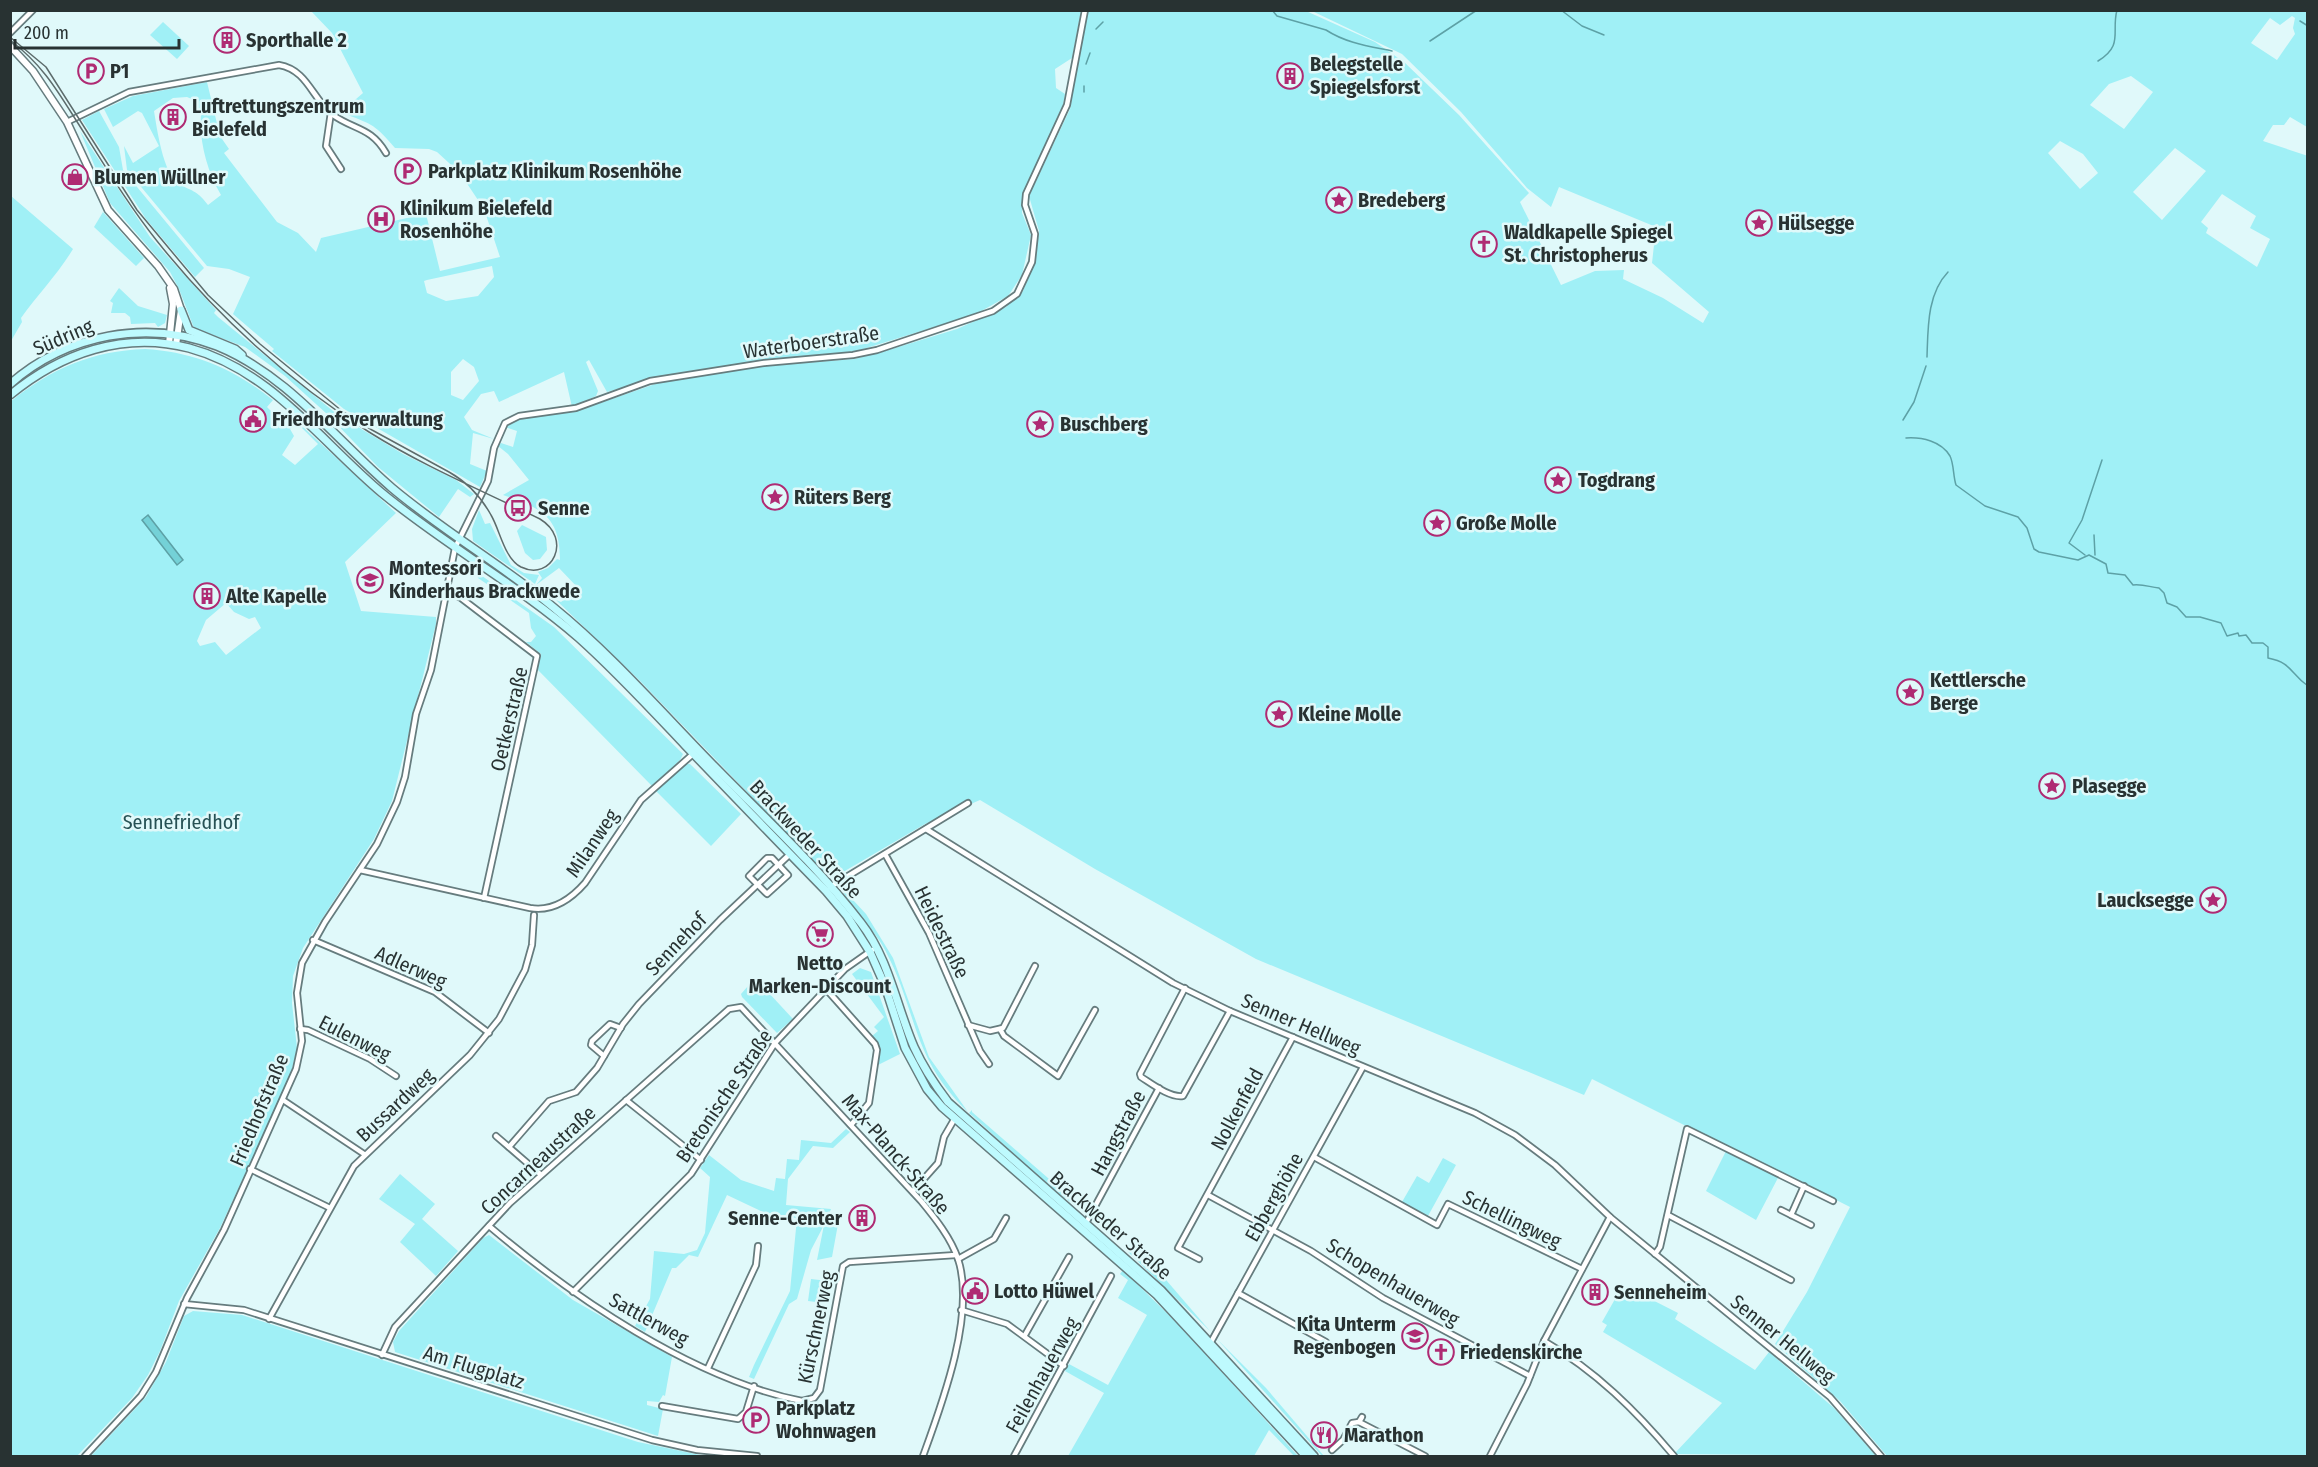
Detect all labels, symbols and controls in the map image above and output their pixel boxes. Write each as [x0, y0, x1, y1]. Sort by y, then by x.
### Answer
scale bar [15, 12, 178, 50]
text: 200 m [24, 22, 69, 44]
building icon: Sporthalle 2 [212, 25, 242, 55]
place label: Sporthalle 2 [246, 28, 347, 52]
place label: Belegstelle Spiegelsforst [1310, 52, 1421, 99]
parking icon: P1 [76, 56, 106, 86]
place label: P1 [110, 59, 129, 83]
building icon: Belegstelle Spiegelsforst [1275, 61, 1305, 91]
place label: Luftrettungszentrum Bielefeld [192, 94, 364, 141]
building icon: Luftrettungszentrum Bielefeld [158, 102, 188, 132]
parking icon: Parkplatz Klinikum Rosenhöhe [393, 156, 423, 186]
place label: Parkplatz Klinikum Rosenhöhe [428, 159, 682, 183]
shop icon: Blumen Wüllner [60, 162, 90, 192]
place label: Blumen Wüllner [94, 165, 226, 189]
place icon: Bredeberg [1324, 185, 1354, 215]
place label: Bredeberg [1358, 188, 1445, 212]
place label: Klinikum Bielefeld Rosenhöhe [400, 196, 553, 243]
hospital icon: Klinikum Bielefeld Rosenhöhe [366, 204, 396, 234]
place icon: Hülsegge [1744, 208, 1774, 238]
place label: Hülsegge [1778, 211, 1854, 235]
place label: Waldkapelle Spiegel St. Christopherus [1504, 220, 1673, 267]
church icon: Waldkapelle Spiegel St. Christopherus [1469, 229, 1499, 259]
street label: Südring [29, 313, 97, 360]
street label: Waterboerstraße [742, 321, 880, 363]
public building icon: Friedhofsverwaltung [238, 404, 268, 434]
place label: Friedhofsverwaltung [272, 407, 443, 431]
place icon: Buschberg [1025, 409, 1055, 439]
place label: Buschberg [1060, 412, 1148, 436]
place icon: Togdrang [1543, 465, 1573, 495]
place label: Togdrang [1578, 468, 1655, 492]
place icon: Rüters Berg [760, 482, 790, 512]
place label: Rüters Berg [794, 485, 891, 509]
bus stop icon: Senne [503, 493, 533, 523]
place label: Senne [538, 496, 590, 520]
place icon: Große Molle [1422, 508, 1452, 538]
place label: Große Molle [1456, 511, 1557, 535]
place label: Montessori Kinderhaus Brackwede [389, 556, 580, 603]
school or university icon: Montessori Kinderhaus Brackwede [355, 565, 385, 595]
building icon: Alte Kapelle [192, 581, 222, 611]
place label: Alte Kapelle [225, 584, 327, 608]
street label: Oetkerstraße [485, 664, 533, 774]
place label: Kettlersche Berge [1930, 668, 2026, 715]
place icon: Kettlersche Berge [1895, 677, 1925, 707]
place icon: Kleine Molle [1264, 699, 1294, 729]
place label: Kleine Molle [1298, 702, 1401, 726]
place icon: Plasegge [2037, 771, 2067, 801]
place label: Plasegge [2072, 774, 2146, 798]
street label: Brackweder Straße [745, 775, 867, 903]
street label: Milanweg [560, 804, 624, 882]
park label: Sennefriedhof [123, 810, 241, 834]
street label: Heidestraße [909, 882, 975, 982]
place icon: Laucksegge [2198, 885, 2228, 915]
place label: Laucksegge [2097, 888, 2194, 912]
street label: Sennehof [640, 906, 713, 980]
supermarket icon: Netto Marken-Discount [805, 919, 835, 949]
street label: Adlerweg [372, 941, 451, 994]
place label: Netto Marken-Discount [749, 951, 892, 998]
street label: Senner Hellweg [1238, 988, 1365, 1060]
street label: Eulenweg [315, 1010, 396, 1067]
street label: Bretonische Straße [671, 1025, 777, 1167]
street label: Friedhofstraße [225, 1050, 293, 1170]
street label: Bussardweg [351, 1063, 439, 1147]
street label: Nolkenfeld [1205, 1064, 1269, 1154]
street label: Hangstraße [1085, 1086, 1151, 1180]
street label: Max-Planck-Straße [837, 1089, 955, 1219]
street label: Concarneaustraße [476, 1101, 600, 1219]
street label: Ebberghöhe [1240, 1148, 1308, 1246]
street label: Brackweder Straße [1045, 1166, 1177, 1284]
street label: Schellingweg [1459, 1185, 1566, 1253]
building icon: Senne-Center [847, 1203, 877, 1233]
place label: Senne-Center [728, 1206, 843, 1230]
street label: Schopenhauerweg [1322, 1233, 1464, 1331]
street label: Kürschnerweg [792, 1268, 840, 1386]
public building icon: Lotto Hüwel [960, 1276, 990, 1306]
building icon: Senneheim [1580, 1277, 1610, 1307]
place label: Lotto Hüwel [994, 1279, 1094, 1303]
place label: Senneheim [1614, 1280, 1707, 1304]
street label: Sattlerweg [605, 1287, 693, 1351]
street label: Senner Hellweg [1726, 1290, 1841, 1389]
street label: Feilenhauerweg [1000, 1312, 1084, 1437]
place label: Kita Unterm Regenbogen [1293, 1312, 1396, 1359]
school or university icon: Kita Unterm Regenbogen [1400, 1321, 1430, 1351]
church icon: Friedenskirche [1426, 1337, 1456, 1367]
street label: Am Flugplatz [421, 1340, 527, 1394]
place label: Friedenskirche [1460, 1340, 1583, 1364]
place label: Parkplatz Wohnwagen [776, 1396, 876, 1443]
parking icon: Parkplatz Wohnwagen [741, 1405, 771, 1435]
restaurant icon: Marathon [1309, 1420, 1339, 1450]
place label: Marathon [1344, 1423, 1424, 1447]

